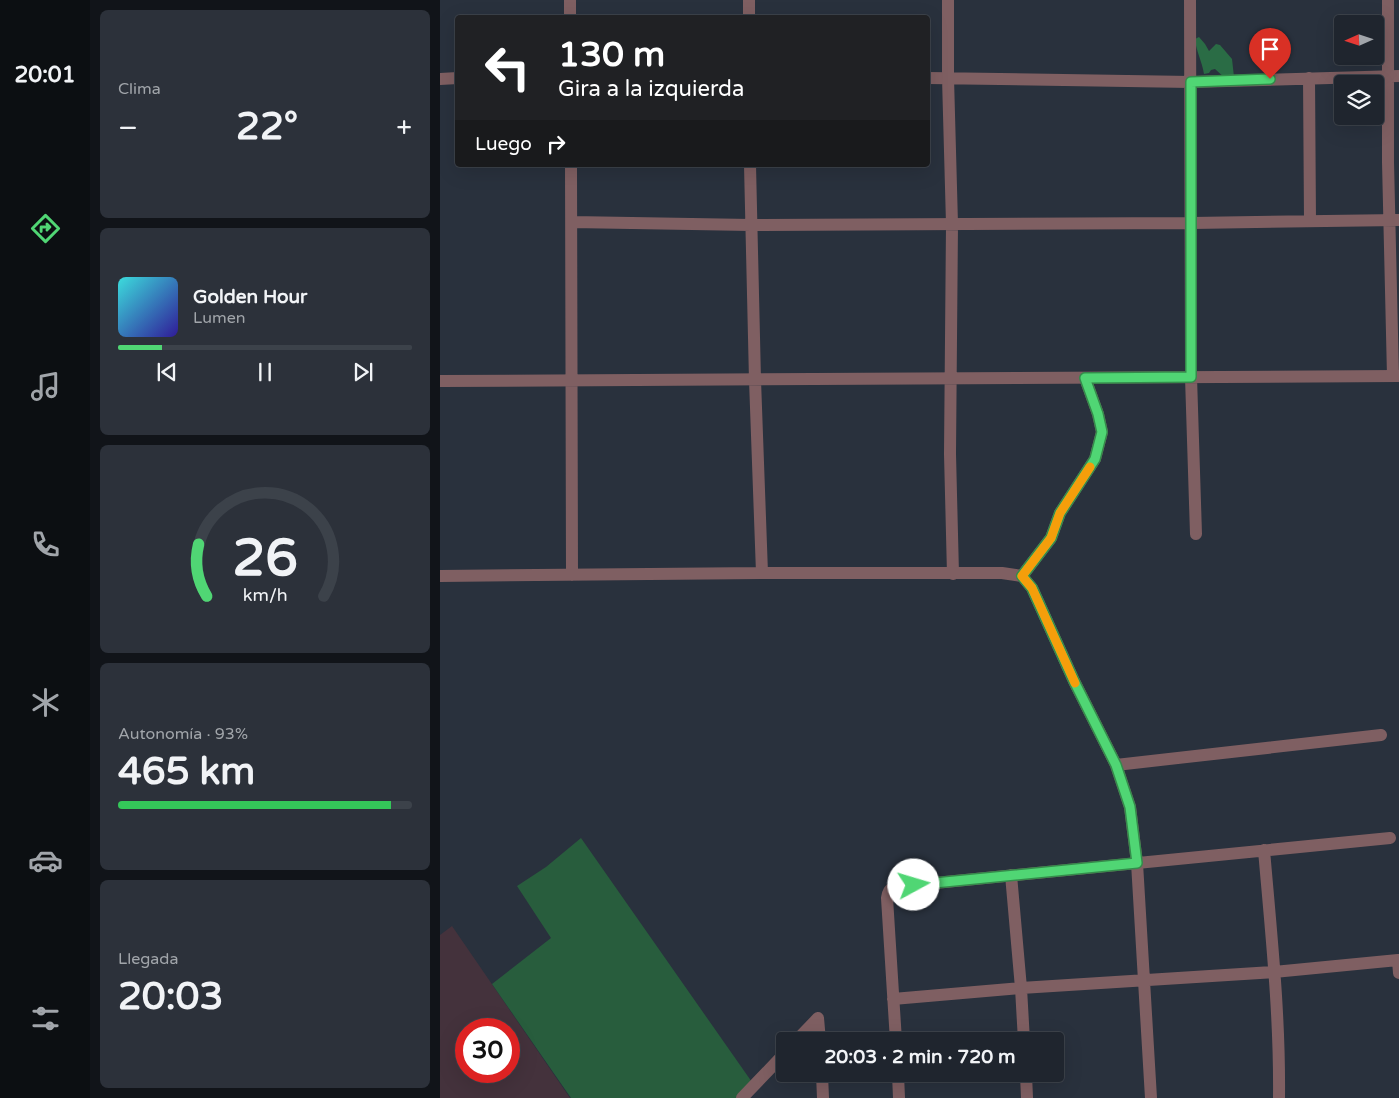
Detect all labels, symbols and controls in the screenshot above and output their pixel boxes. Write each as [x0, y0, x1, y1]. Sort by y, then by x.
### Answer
north arrow [1334, 15, 1384, 65]
map controls [1334, 15, 1384, 125]
pin [1249, 28, 1291, 79]
text: 130 m [558, 34, 665, 76]
icon: left [475, 35, 540, 100]
icon: arrive [1256, 35, 1284, 63]
text: 20:01 [15, 62, 75, 88]
button: layers [1334, 75, 1384, 125]
text: Gira a la izquierda [558, 76, 744, 102]
text: Clima [118, 79, 161, 99]
text: 22° [236, 104, 298, 150]
text: − [118, 111, 138, 145]
text: + [396, 111, 412, 145]
icon: right [542, 130, 570, 158]
text: Luego [475, 133, 532, 155]
icon: directions [28, 211, 63, 246]
text: Golden Hour [193, 286, 307, 308]
text: Lumen [193, 308, 245, 328]
icon: previous [153, 358, 181, 386]
icon: pause [251, 358, 279, 386]
icon: next [349, 358, 377, 386]
icon: music [28, 369, 63, 404]
icon: phone [28, 527, 63, 562]
text: 26 [232, 527, 298, 590]
text: km/h [243, 585, 287, 606]
icon: climate [28, 685, 63, 720]
text: Autonomía · 93% [118, 724, 248, 744]
text: 465 km [118, 749, 255, 795]
icon: car [28, 843, 63, 878]
position arrow [887, 858, 939, 910]
text: Llegada [118, 949, 178, 969]
text: 20:03 [118, 974, 223, 1020]
icon: filters [28, 1001, 63, 1036]
speed limit sign: 30 [455, 1018, 520, 1083]
text: 20:03 · 2 min · 720 m [824, 1046, 1016, 1068]

